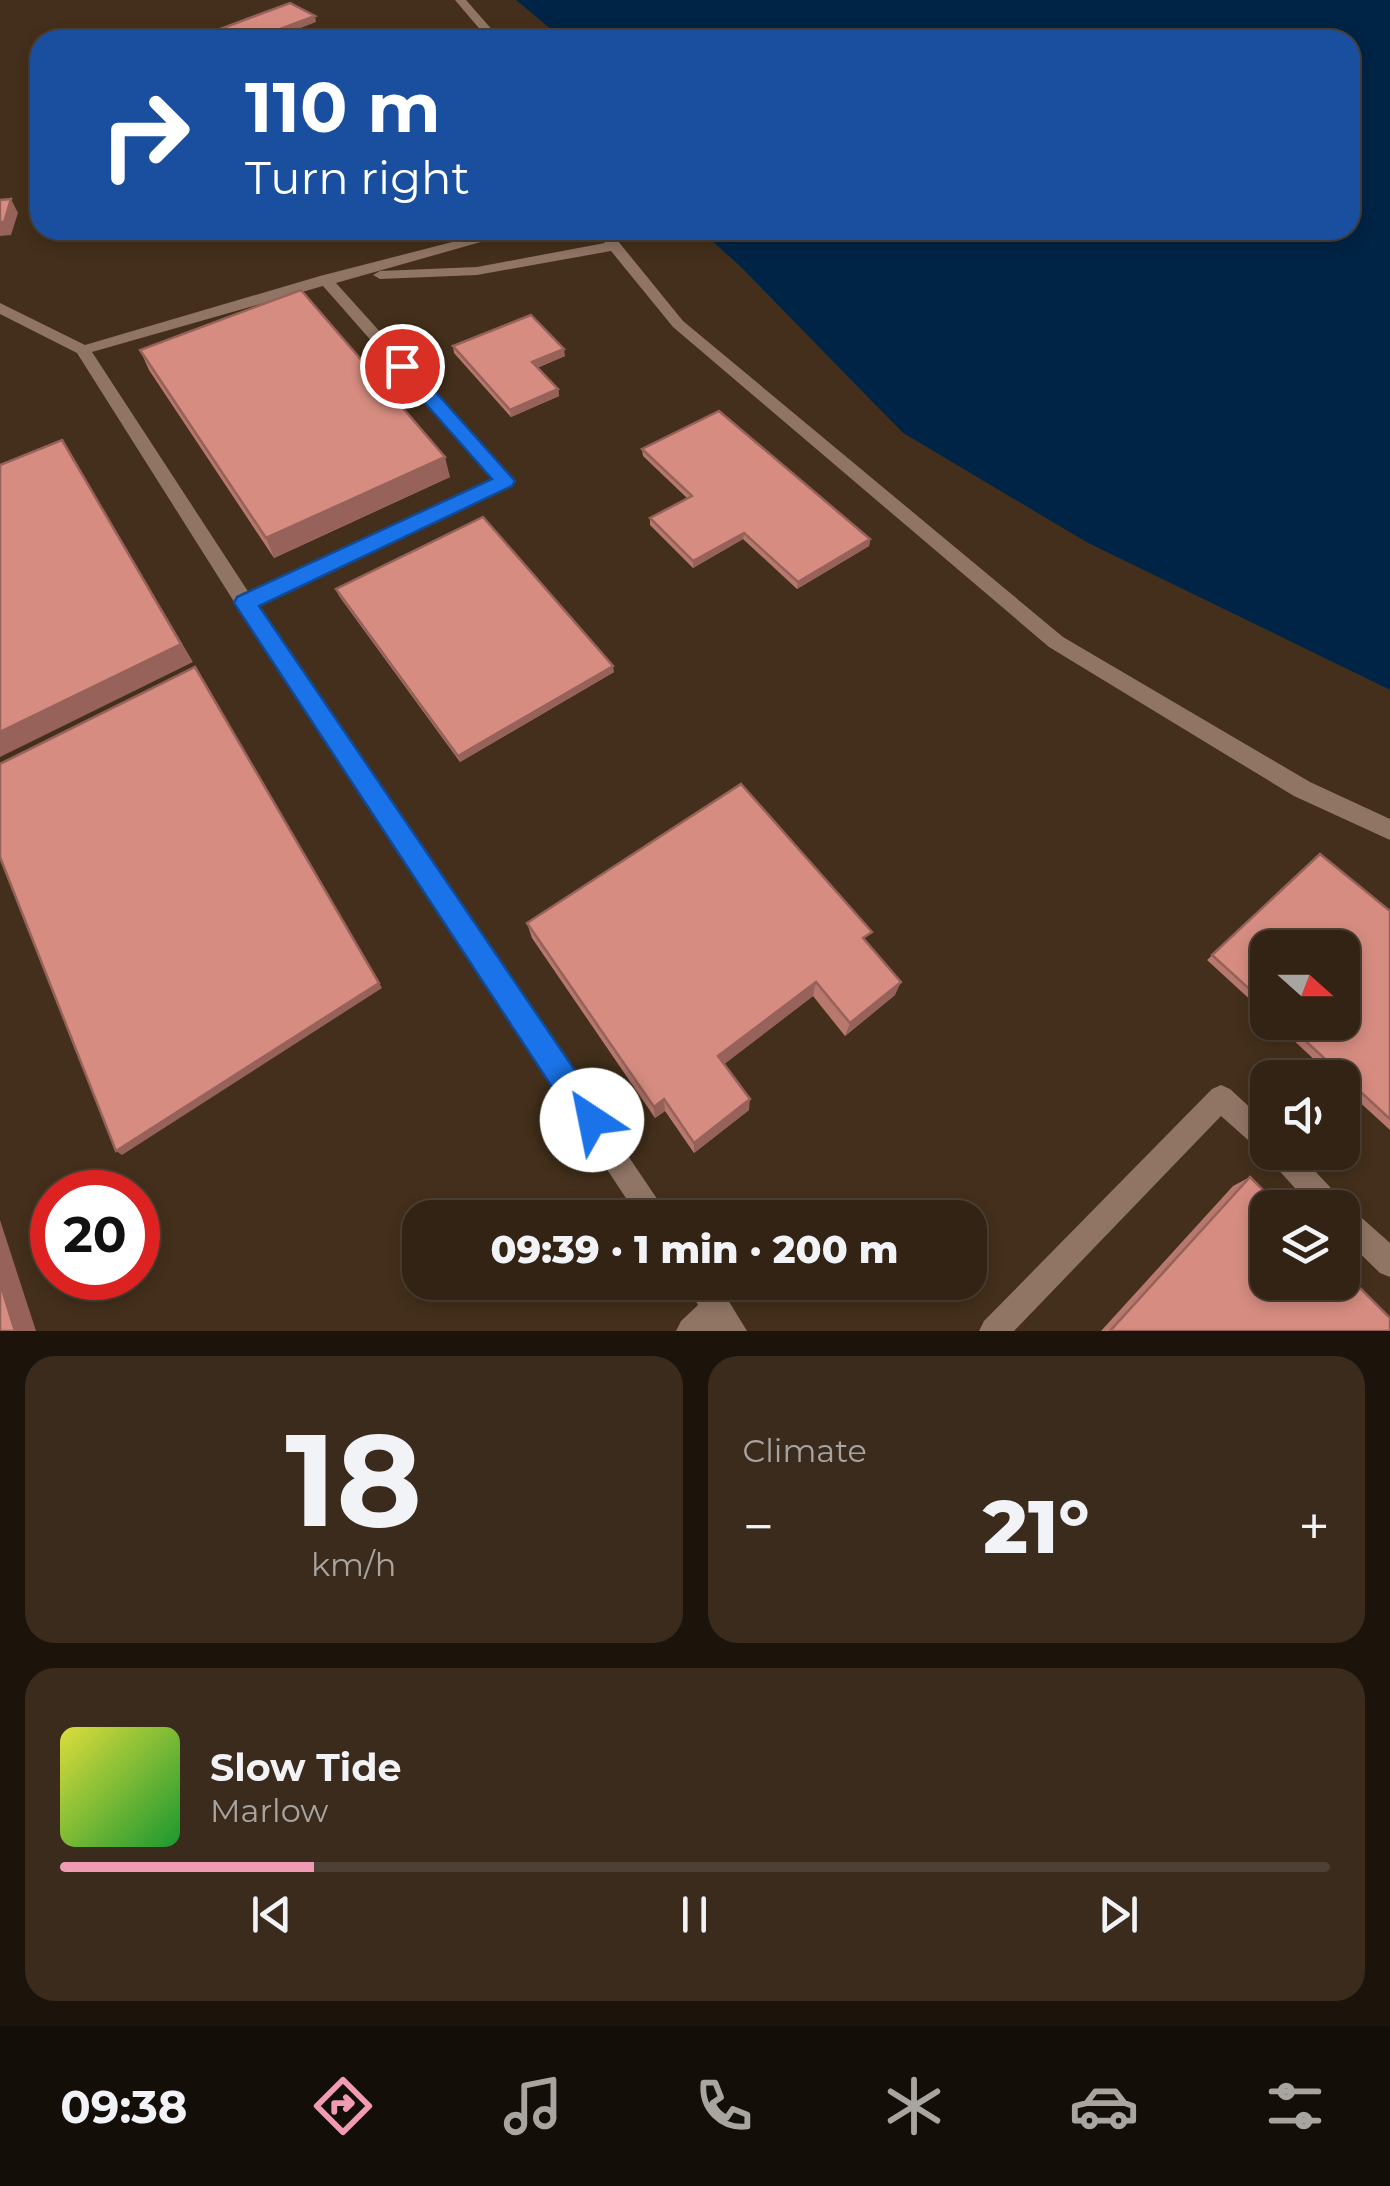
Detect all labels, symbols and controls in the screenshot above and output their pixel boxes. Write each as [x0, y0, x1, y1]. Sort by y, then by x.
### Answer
text: 110 m [245, 64, 441, 150]
icon: right [80, 70, 210, 200]
text: Turn right [245, 150, 470, 205]
pin [360, 324, 445, 409]
icon: arrive [375, 339, 430, 394]
north arrow [1250, 930, 1360, 1040]
map controls [1250, 930, 1360, 1300]
button: sound [1250, 1060, 1360, 1170]
position arrow [540, 1068, 644, 1172]
speed limit sign: 20 [30, 1170, 160, 1300]
button: layers [1250, 1190, 1360, 1300]
text: 09:39 · 1 min · 200 m [491, 1226, 898, 1273]
text: 18 [285, 1400, 422, 1559]
text: Climate [743, 1431, 867, 1470]
text: 21° [983, 1480, 1090, 1572]
text: − [743, 1493, 774, 1560]
text: + [1298, 1493, 1330, 1560]
text: km/h [311, 1545, 396, 1584]
text: Slow Tide [210, 1744, 402, 1791]
text: Marlow [210, 1791, 328, 1830]
icon: previous [244, 1887, 299, 1942]
icon: pause [667, 1887, 722, 1942]
icon: next [1091, 1887, 1146, 1942]
icon: directions [308, 2071, 378, 2141]
icon: music [498, 2071, 568, 2141]
icon: phone [689, 2071, 759, 2141]
icon: climate [879, 2071, 949, 2141]
icon: car [1069, 2071, 1139, 2141]
icon: filters [1260, 2071, 1330, 2141]
text: 09:38 [60, 2079, 188, 2134]

